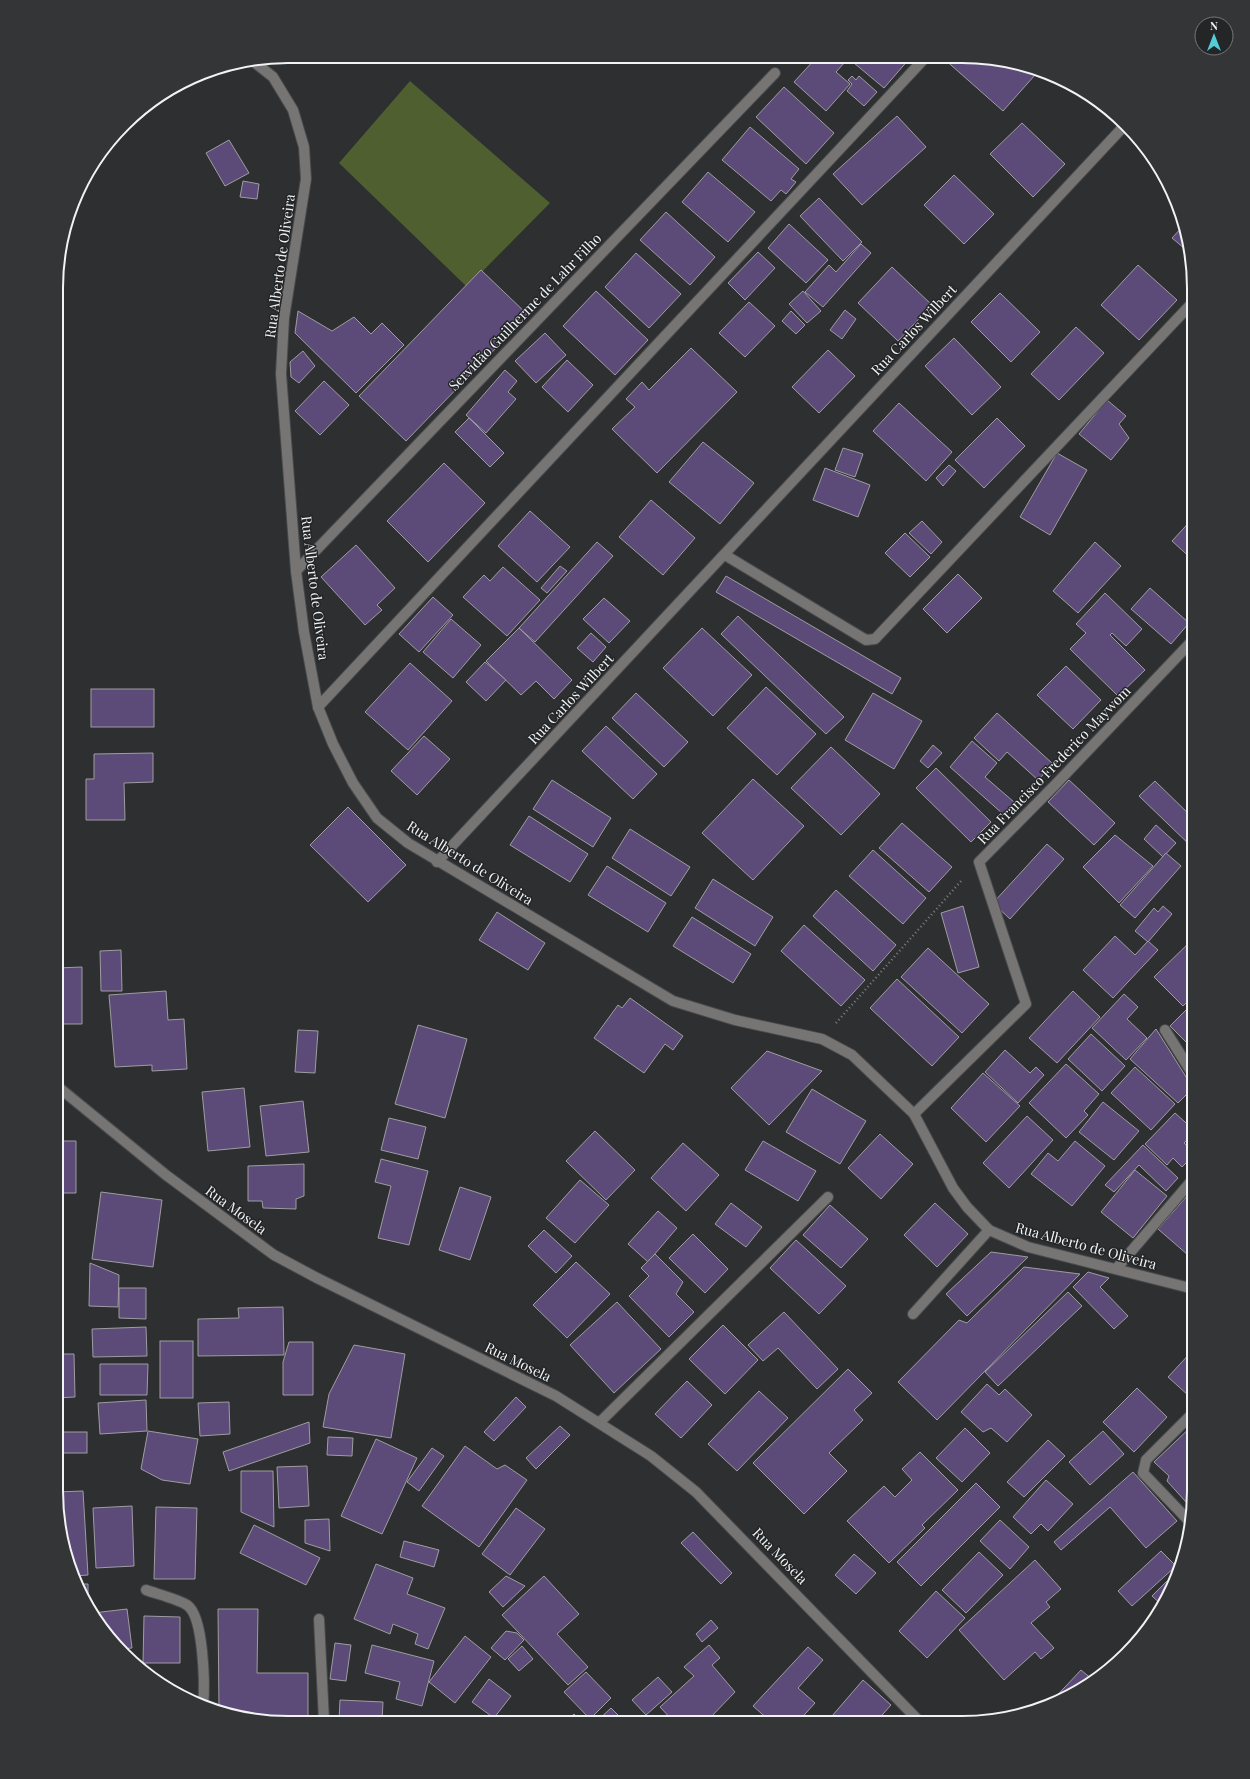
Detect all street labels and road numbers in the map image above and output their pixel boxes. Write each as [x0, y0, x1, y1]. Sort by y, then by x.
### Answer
street label: Rua Alberto de Oliveira [260, 193, 299, 339]
street label: Servidão Guilherme de Lahr Filho [444, 228, 605, 395]
street label: Rua Carlos Wilbert [867, 279, 961, 379]
street label: Rua Alberto de Oliveira [297, 515, 334, 661]
street label: Rua Carlos Wilbert [524, 648, 618, 748]
street label: Rua Francisco Frederico Maywom [973, 681, 1135, 848]
street label: Rua Alberto de Oliveira [404, 816, 537, 909]
street label: Rua Mosela [202, 1181, 271, 1238]
street label: Rua Alberto de Oliveira [1013, 1218, 1159, 1274]
street label: Rua Mosela [482, 1337, 555, 1386]
street label: Rua Mosela [749, 1523, 812, 1588]

